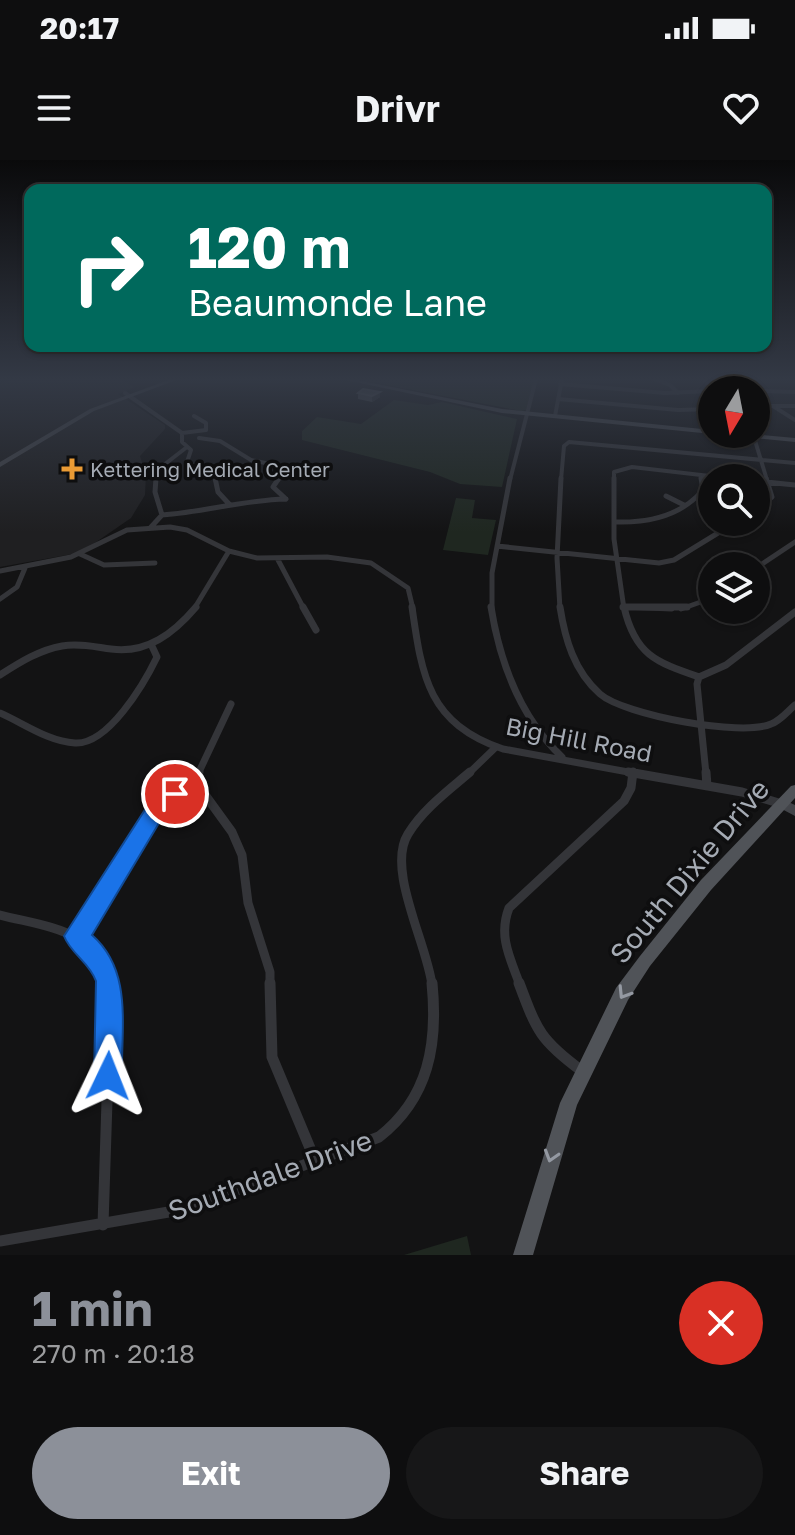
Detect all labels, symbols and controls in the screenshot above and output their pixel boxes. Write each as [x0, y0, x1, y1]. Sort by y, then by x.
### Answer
text: 20:17 [40, 10, 119, 46]
icon: menu [32, 86, 76, 130]
icon: heart [719, 86, 763, 130]
text: Drivr [355, 87, 440, 130]
text: 120 m [188, 213, 350, 280]
icon: right [56, 216, 160, 320]
text: Beaumonde Lane [188, 281, 487, 324]
north arrow [698, 376, 770, 448]
map controls [698, 376, 770, 624]
place label: Kettering Medical Center [90, 457, 330, 481]
marker: Kettering Medical Center [61, 458, 83, 480]
button: search [698, 464, 770, 536]
button: layers [698, 552, 770, 624]
street label: Big Hill Road [504, 711, 654, 767]
pin [141, 760, 209, 828]
icon: arrive [153, 772, 197, 816]
street label: South Dixie Drive [603, 772, 775, 970]
one-way arrow [619, 984, 634, 998]
position arrow [66, 1034, 150, 1118]
street label: Southdale Drive [164, 1123, 376, 1227]
one-way arrow [544, 1149, 560, 1163]
text: 1 min [32, 1279, 153, 1337]
button: close [679, 1281, 763, 1365]
text: 270 m · 20:18 [32, 1338, 195, 1369]
button: Exit [32, 1427, 390, 1519]
button: Share [406, 1427, 763, 1519]

